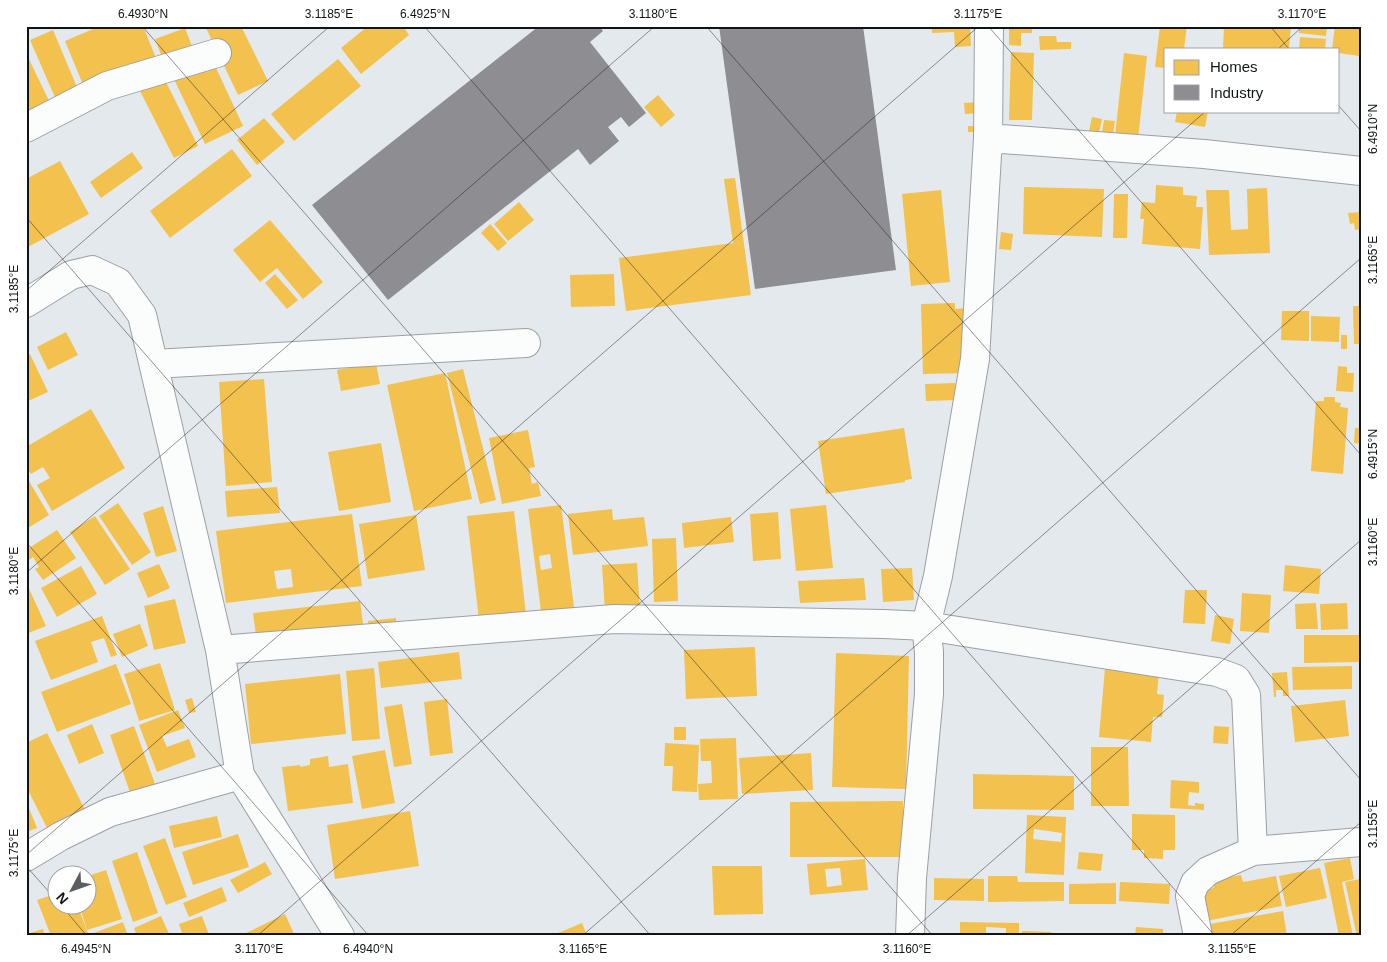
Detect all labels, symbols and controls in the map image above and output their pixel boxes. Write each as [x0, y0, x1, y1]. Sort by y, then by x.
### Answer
text: 6.4930°N [118, 7, 168, 21]
text: 3.1185°E [305, 7, 353, 21]
text: 6.4925°N [400, 7, 450, 21]
text: 3.1180°E [629, 7, 677, 21]
text: 3.1175°E [954, 7, 1002, 21]
text: 3.1170°E [1278, 7, 1326, 21]
legend [1164, 48, 1340, 112]
text: Homes [1210, 58, 1258, 75]
text: Industry [1210, 84, 1264, 101]
text: 6.4910°N [1366, 104, 1380, 154]
text: 3.1165°E [1366, 236, 1380, 284]
text: 3.1185°E [7, 265, 21, 313]
text: 6.4915°N [1366, 429, 1380, 479]
text: 3.1160°E [1366, 518, 1380, 566]
text: 3.1180°E [7, 547, 21, 595]
text: 3.1155°E [1366, 800, 1380, 848]
text: 3.1175°E [7, 829, 21, 877]
north arrow [48, 864, 98, 914]
text: N [53, 889, 72, 908]
text: 6.4945°N [61, 942, 111, 956]
text: 3.1170°E [235, 942, 283, 956]
text: 6.4940°N [343, 942, 393, 956]
text: 3.1165°E [559, 942, 607, 956]
text: 3.1160°E [883, 942, 931, 956]
text: 3.1155°E [1208, 942, 1256, 956]

